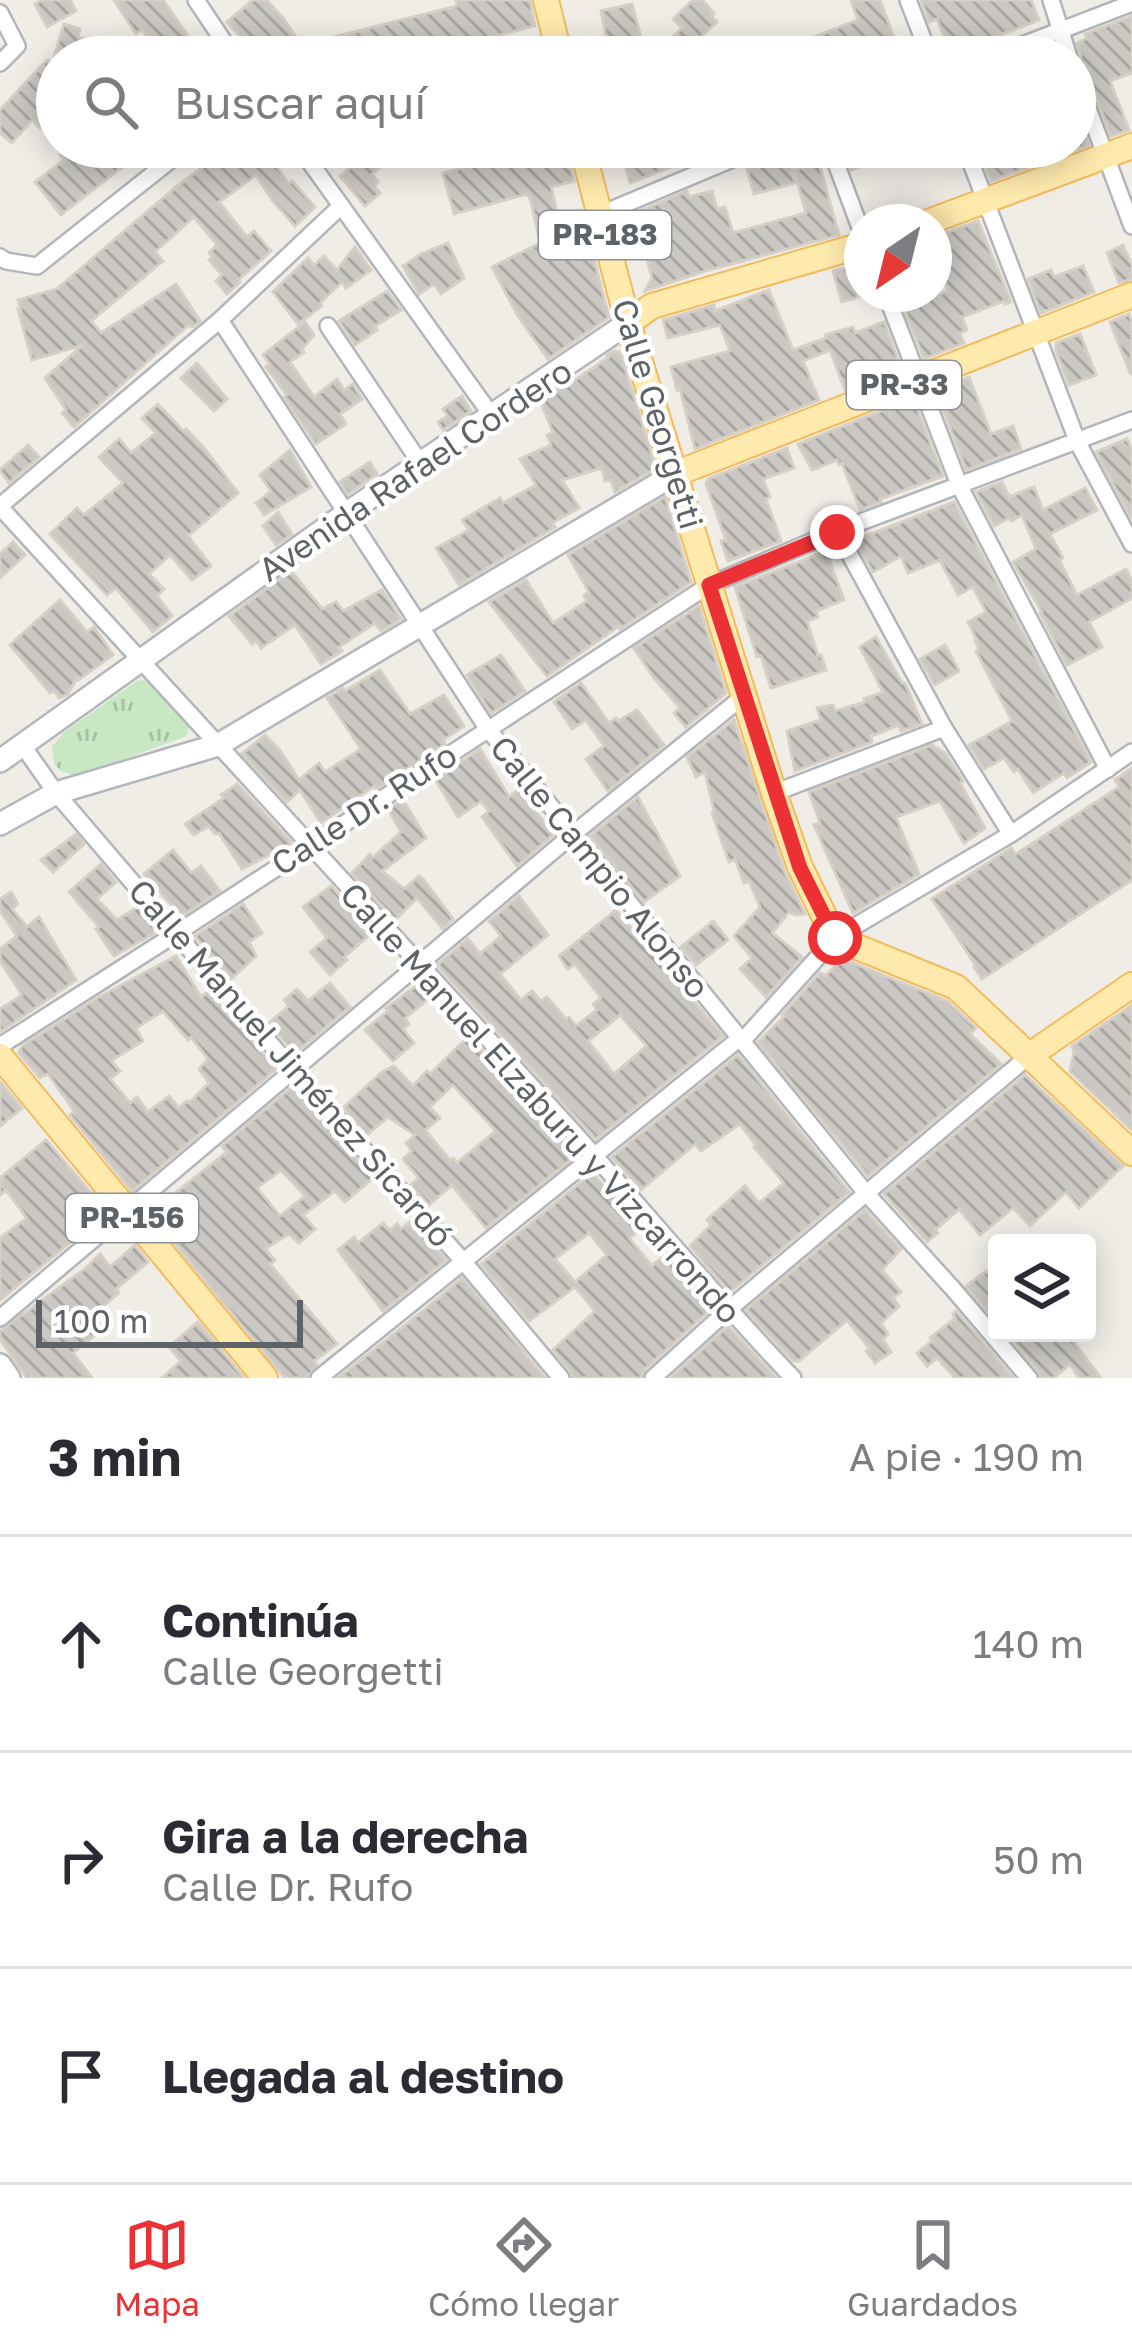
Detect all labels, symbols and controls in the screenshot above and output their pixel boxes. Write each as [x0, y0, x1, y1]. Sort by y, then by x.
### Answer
search box [36, 36, 1096, 168]
icon: search [78, 69, 144, 135]
text: Buscar aquí [174, 75, 426, 129]
north arrow [844, 204, 952, 312]
road number: PR-183 [539, 211, 671, 259]
street label: Calle Georgetti [605, 294, 712, 534]
street label: Avenida Rafael Cordero [251, 350, 578, 589]
road number: PR-33 [847, 361, 961, 409]
route end [810, 505, 864, 559]
street label: Calle Campio Alonso [483, 728, 718, 1006]
street label: Calle Dr. Rufo [264, 734, 464, 883]
street label: Calle Manuel Jiménez Sicardó [121, 871, 461, 1254]
street label: Calle Manuel Elzaburu y Vizcarrondo [333, 874, 750, 1331]
route start [808, 911, 862, 965]
road number: PR-156 [66, 1194, 198, 1242]
map controls [988, 1234, 1096, 1342]
button: layers [988, 1234, 1096, 1342]
scale bar [36, 1294, 303, 1347]
text: 100 m [54, 1301, 148, 1340]
text: 3 min [48, 1426, 181, 1487]
text: A pie · 190 m [849, 1433, 1084, 1480]
text: Continúa [162, 1593, 359, 1647]
icon: ahead [48, 1611, 114, 1677]
text: 140 m [973, 1620, 1084, 1667]
text: Calle Georgetti [162, 1647, 444, 1694]
text: Gira a la derecha [162, 1809, 528, 1863]
icon: right [48, 1827, 114, 1893]
text: 50 m [993, 1836, 1084, 1883]
text: Calle Dr. Rufo [162, 1863, 413, 1910]
icon: arrive [48, 2043, 114, 2109]
text: Llegada al destino [162, 2049, 564, 2103]
tab: Mapa [114, 2212, 200, 2323]
tab: Cómo llegar [428, 2212, 619, 2323]
tab: Guardados [847, 2212, 1018, 2323]

